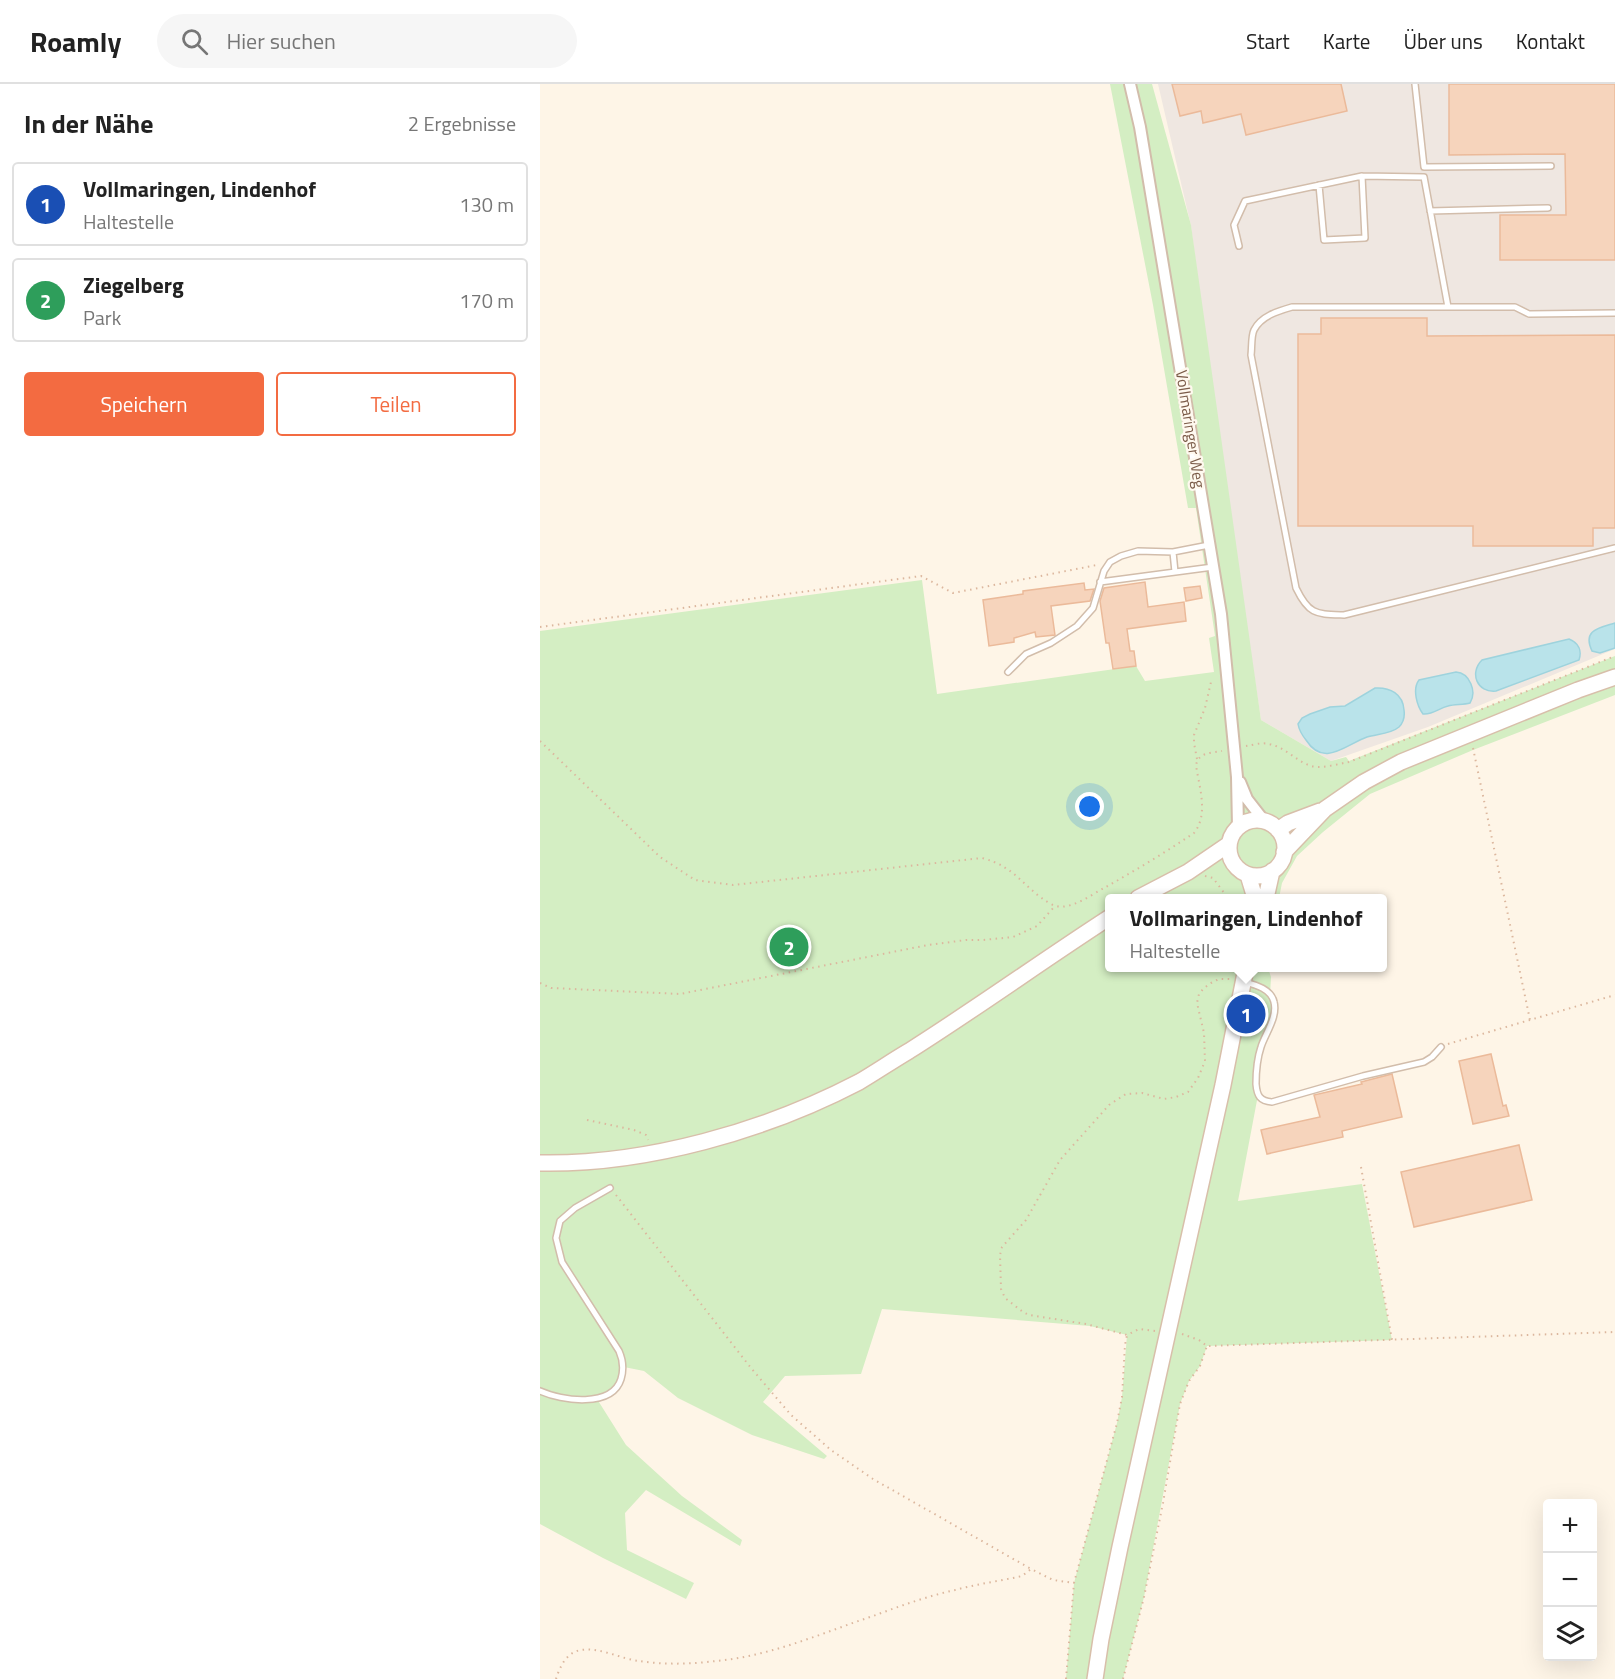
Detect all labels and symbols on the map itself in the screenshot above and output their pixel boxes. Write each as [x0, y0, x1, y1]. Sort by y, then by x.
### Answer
street label: Vollmaringer Weg [1170, 368, 1212, 490]
your location [1075, 792, 1104, 821]
pin: 2 [770, 924, 808, 970]
pin: 1 [1226, 992, 1266, 1036]

